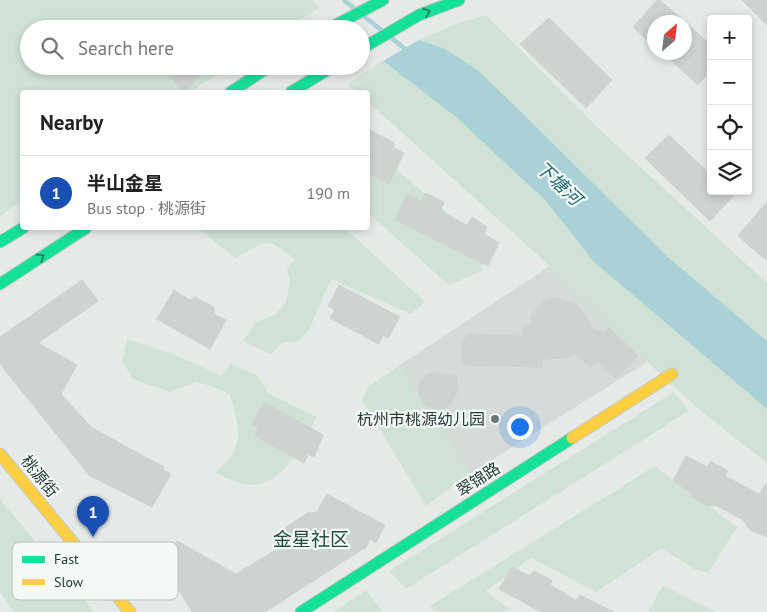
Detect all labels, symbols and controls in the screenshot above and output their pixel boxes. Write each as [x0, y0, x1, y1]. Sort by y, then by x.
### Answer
one-way arrow [422, 8, 431, 19]
north arrow [647, 15, 692, 60]
map controls [707, 15, 752, 195]
button: + [707, 15, 752, 60]
search box [20, 20, 370, 75]
icon: search [38, 34, 66, 62]
text: Search here [78, 36, 174, 60]
button: − [707, 60, 752, 105]
button: locate [707, 105, 752, 150]
text: Nearby [40, 109, 103, 136]
button: layers [707, 150, 752, 195]
water label: 下塘河 [531, 156, 589, 212]
text: 半山金星 [87, 171, 163, 195]
text: 1 [51, 183, 61, 203]
text: 190 m [307, 183, 350, 203]
text: Bus stop · 桃源街 [87, 198, 206, 218]
one-way arrow [35, 254, 44, 263]
place label: 杭州市桃源幼儿园 [357, 409, 485, 429]
marker: 杭州市桃源幼儿园 [489, 413, 501, 425]
your location [507, 414, 533, 440]
street label: 桃源街 [17, 451, 63, 501]
street label: 翠锦路 [452, 458, 504, 500]
pin: 1 [77, 496, 109, 537]
district label: 金星社区 [273, 527, 349, 551]
legend [12, 542, 178, 600]
text: Fast [54, 550, 79, 568]
text: Slow [54, 573, 84, 591]

